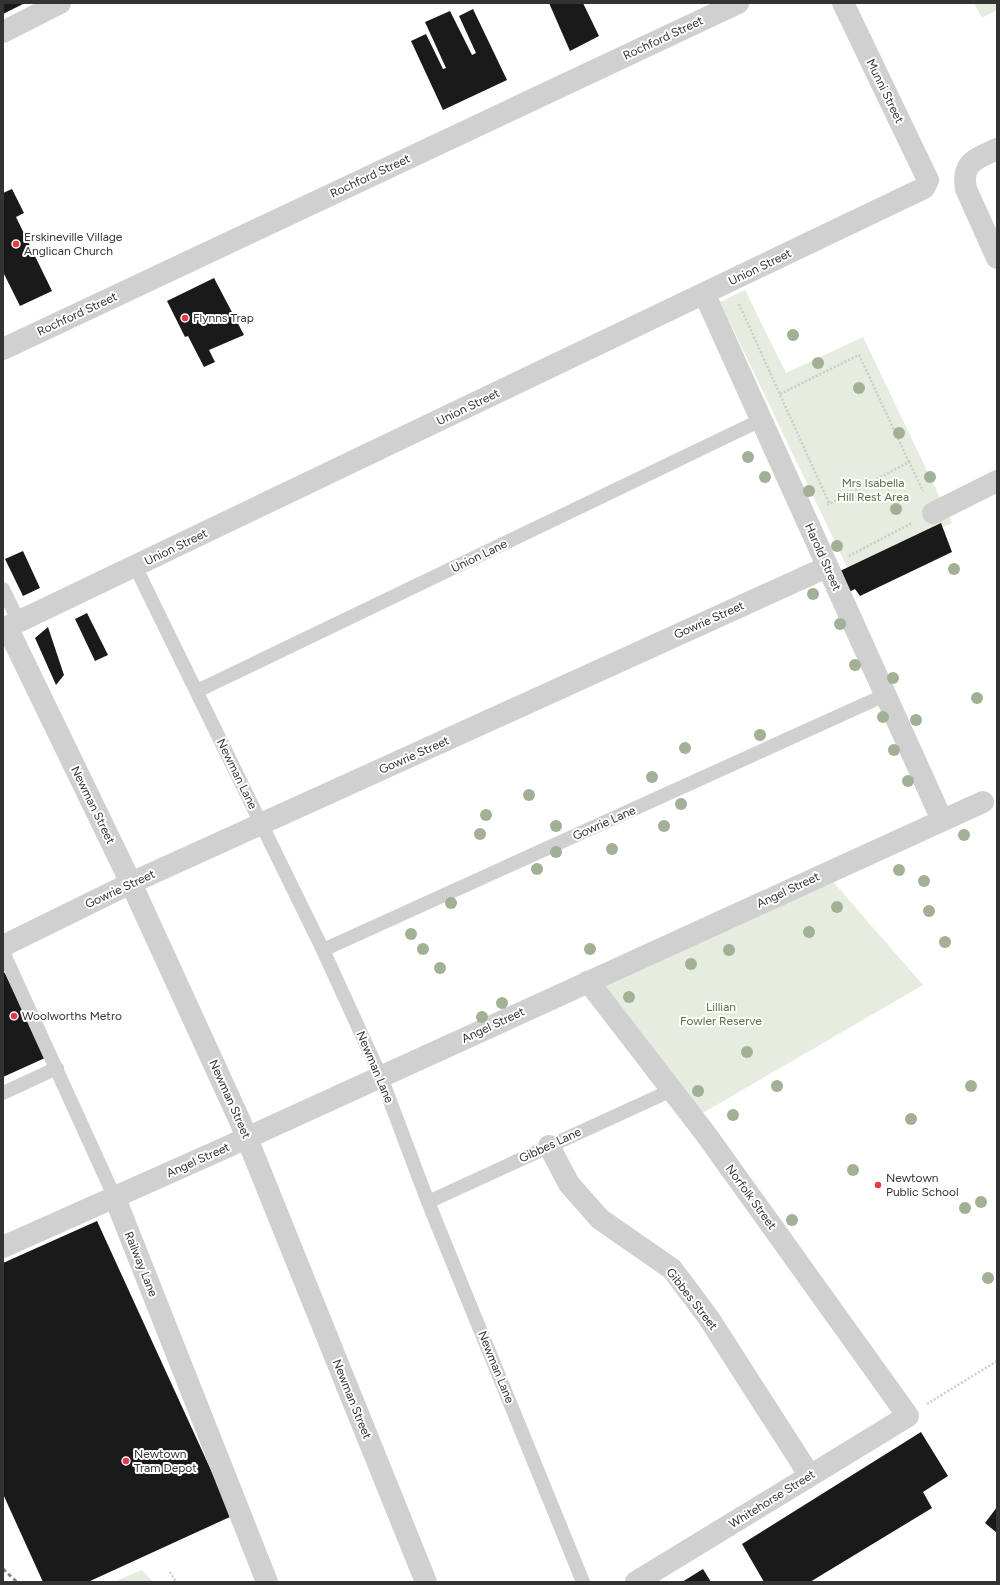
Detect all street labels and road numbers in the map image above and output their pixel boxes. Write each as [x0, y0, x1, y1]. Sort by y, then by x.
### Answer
street label: Rochford Street [621, 13, 706, 63]
street label: Munni Street [863, 57, 907, 126]
street label: Rochford Street [328, 151, 413, 201]
street label: Union Street [726, 246, 794, 288]
street label: Rochford Street [35, 289, 120, 339]
street label: Union Street [434, 386, 502, 428]
street label: Harold Street [802, 521, 844, 593]
street label: Union Street [142, 526, 210, 568]
street label: Union Lane [449, 536, 510, 575]
street label: Gowrie Street [672, 598, 747, 642]
street label: Gowrie Street [377, 733, 452, 777]
street label: Newman Lane [214, 736, 260, 812]
street label: Newman Street [68, 764, 118, 847]
street label: Gowrie Lane [570, 803, 638, 843]
street label: Gowrie Street [83, 867, 157, 911]
street label: Angel Street [754, 869, 822, 911]
street label: Angel Street [459, 1004, 527, 1046]
street label: Newman Lane [354, 1029, 397, 1105]
street label: Newman Street [206, 1057, 254, 1141]
street label: Gibbes Lane [517, 1124, 584, 1165]
street label: Angel Street [164, 1140, 232, 1180]
street label: Norfolk Street [723, 1162, 779, 1233]
street label: Railway Lane [122, 1229, 161, 1299]
street label: Gibbes Street [663, 1265, 721, 1333]
street label: Newman Lane [475, 1329, 517, 1406]
street label: Newman Street [330, 1357, 375, 1441]
street label: Whitehorse Street [727, 1467, 818, 1531]

